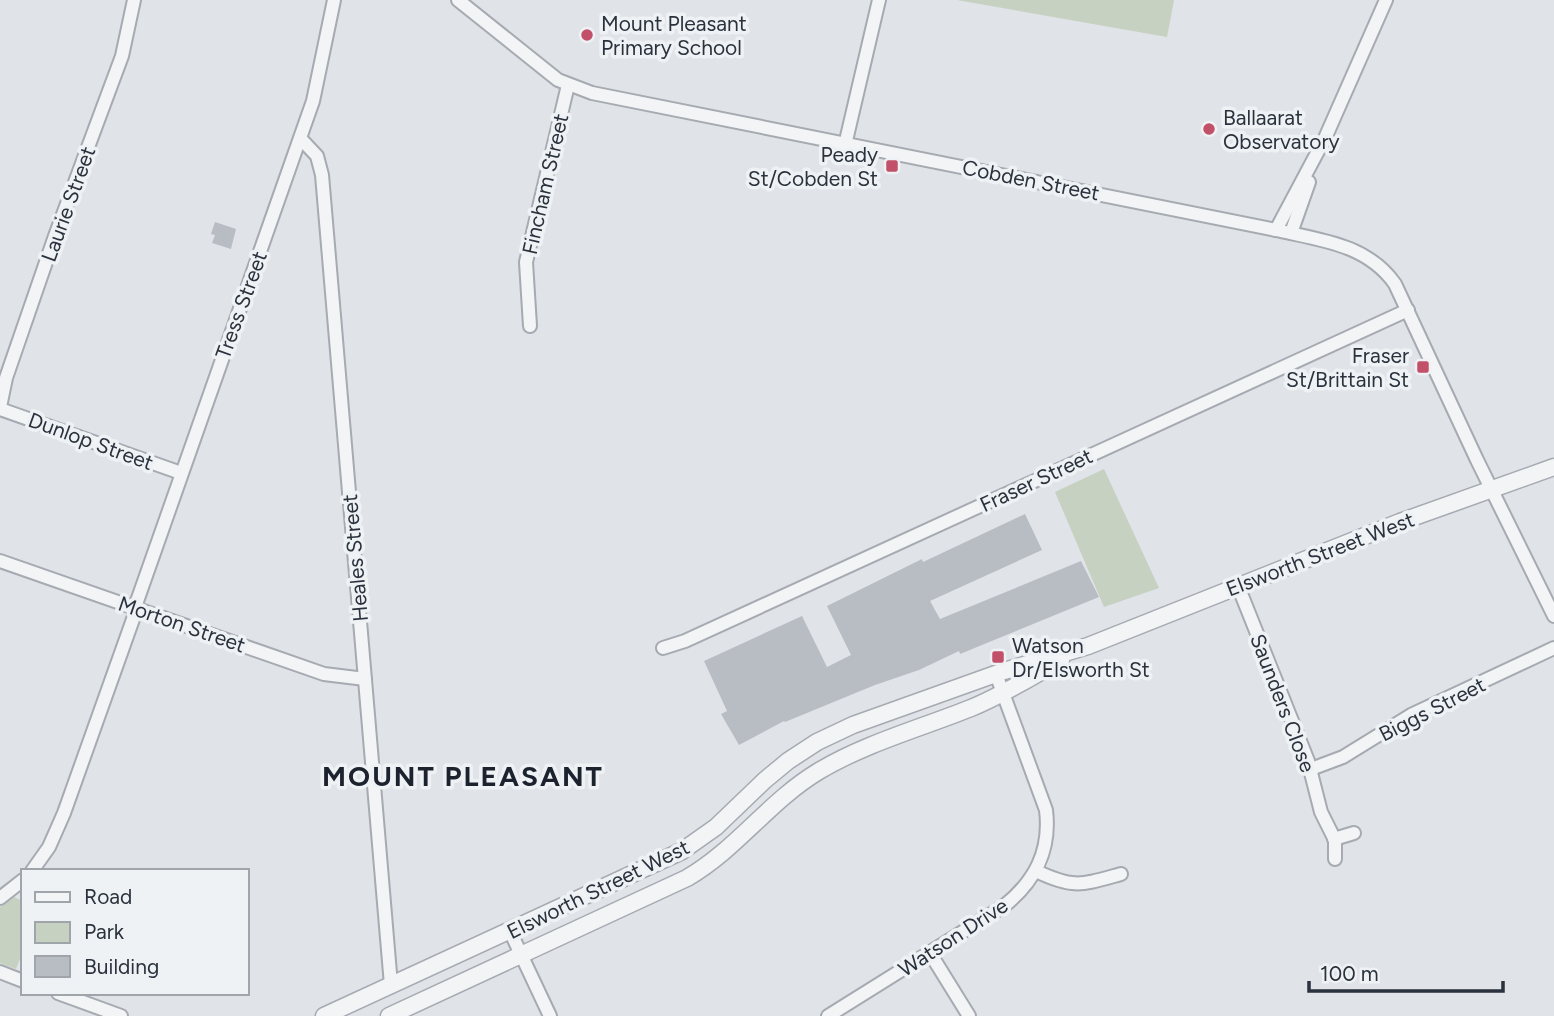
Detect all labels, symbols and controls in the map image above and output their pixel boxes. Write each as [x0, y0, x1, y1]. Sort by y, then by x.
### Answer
place label: Mount Pleasant Primary School [601, 11, 747, 60]
marker: Mount Pleasant Primary School [579, 27, 595, 43]
place label: Ballaarat Observatory [1223, 105, 1340, 154]
street label: Fincham Street [517, 111, 573, 257]
marker: Ballaarat Observatory [1201, 121, 1217, 137]
place label: Peady St/Cobden St [748, 142, 878, 191]
street label: Laurie Street [36, 143, 100, 265]
street label: Cobden Street [960, 154, 1102, 206]
marker: Peady St/Cobden St [884, 158, 900, 174]
street label: Tress Street [210, 248, 272, 362]
place label: Fraser St/Brittain St [1286, 343, 1409, 392]
marker: Fraser St/Brittain St [1415, 359, 1431, 375]
street label: Dunlop Street [25, 407, 157, 475]
street label: Fraser Street [976, 443, 1096, 517]
street label: Heales Street [337, 493, 373, 623]
street label: Elsworth Street West [1222, 507, 1418, 601]
street label: Morton Street [115, 591, 249, 657]
street label: Saunders Close [1245, 630, 1321, 776]
place label: Watson Dr/Elsworth St [1012, 633, 1150, 682]
marker: Watson Dr/Elsworth St [990, 649, 1006, 665]
street label: Biggs Street [1375, 671, 1489, 747]
district label: MOUNT PLEASANT [322, 759, 604, 793]
street label: Elsworth Street West [503, 834, 693, 944]
legend [21, 869, 248, 995]
text: Road [84, 884, 132, 909]
street label: Watson Drive [894, 892, 1012, 982]
text: Park [84, 919, 125, 944]
scale bar [1309, 950, 1503, 994]
text: Building [84, 954, 159, 979]
text: 100 m [1320, 961, 1379, 986]

